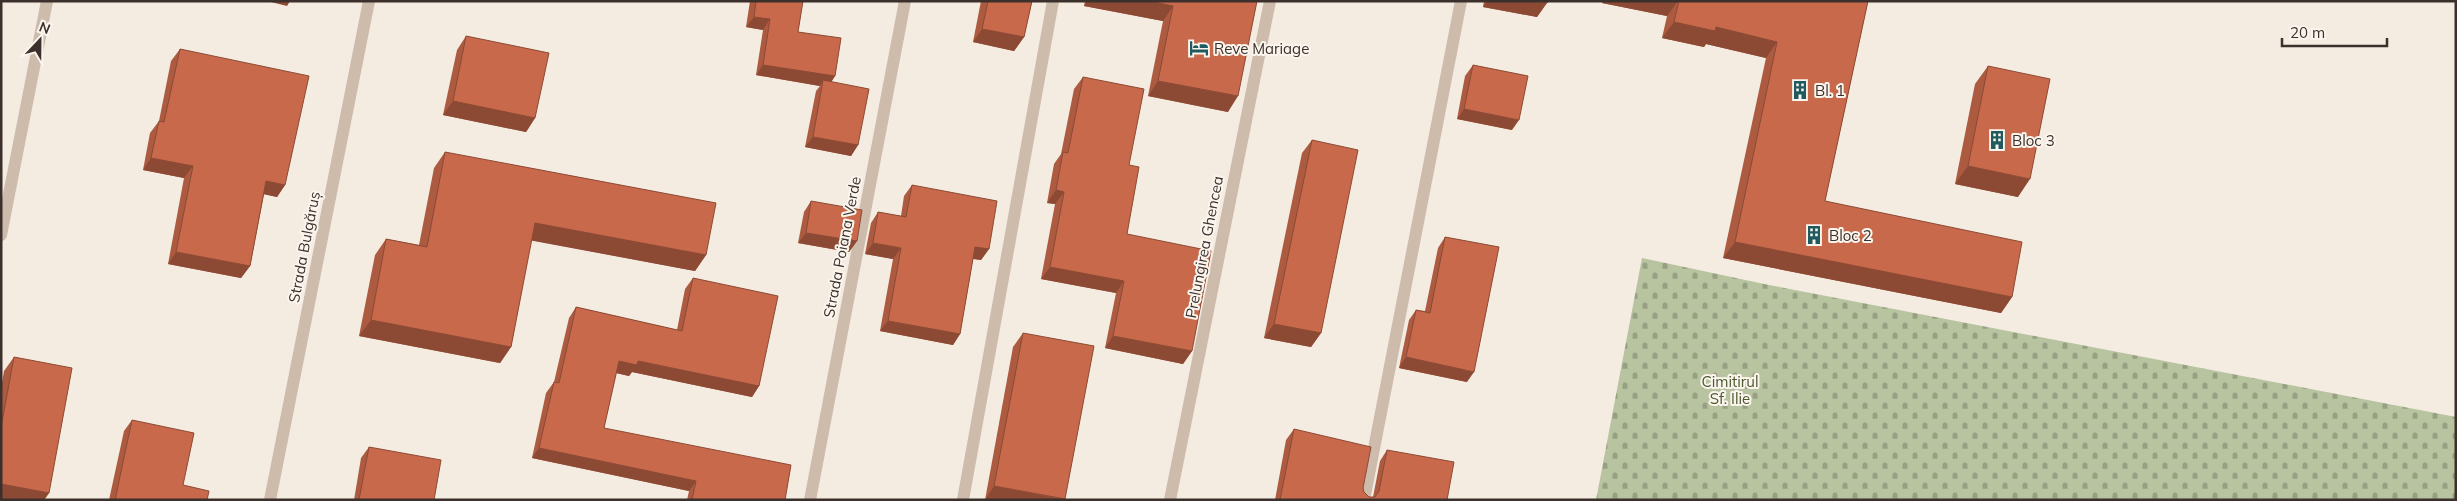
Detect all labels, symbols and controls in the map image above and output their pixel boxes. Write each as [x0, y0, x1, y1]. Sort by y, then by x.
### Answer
north arrow [15, 15, 65, 65]
scale bar [2282, 15, 2387, 47]
text: N [37, 18, 53, 38]
text: 20 m [2290, 23, 2325, 42]
hotel icon: Reve Mariage [1188, 37, 1210, 59]
place label: Reve Mariage [1214, 39, 1309, 58]
building icon: Bl. 1 [1789, 79, 1811, 101]
place label: Bl. 1 [1815, 81, 1845, 100]
building icon: Bloc 3 [1986, 129, 2008, 151]
place label: Bloc 3 [2012, 131, 2055, 150]
street label: Prelungirea Ghencea [1181, 174, 1227, 320]
street label: Strada Poiana Verde [819, 175, 865, 319]
street label: Strada Bulgăruș [284, 190, 324, 304]
building icon: Bloc 2 [1803, 224, 1825, 246]
place label: Bloc 2 [1829, 226, 1872, 245]
park label: Cimitirul Sf. Ilie [1701, 372, 1759, 408]

